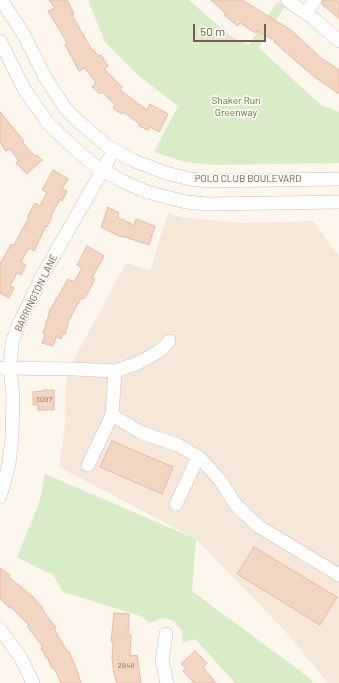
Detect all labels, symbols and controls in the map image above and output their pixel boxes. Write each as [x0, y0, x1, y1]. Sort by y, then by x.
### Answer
scale bar [195, 16, 268, 42]
text: 50 m [200, 24, 225, 38]
park label: Shaker Run Greenway [212, 95, 260, 118]
street label: POLO CLUB BOULEVARD [195, 173, 301, 185]
street label: BARRINGTON LANE [12, 252, 60, 334]
house number: 3097 [36, 394, 52, 404]
house number: 2848 [117, 660, 135, 670]

